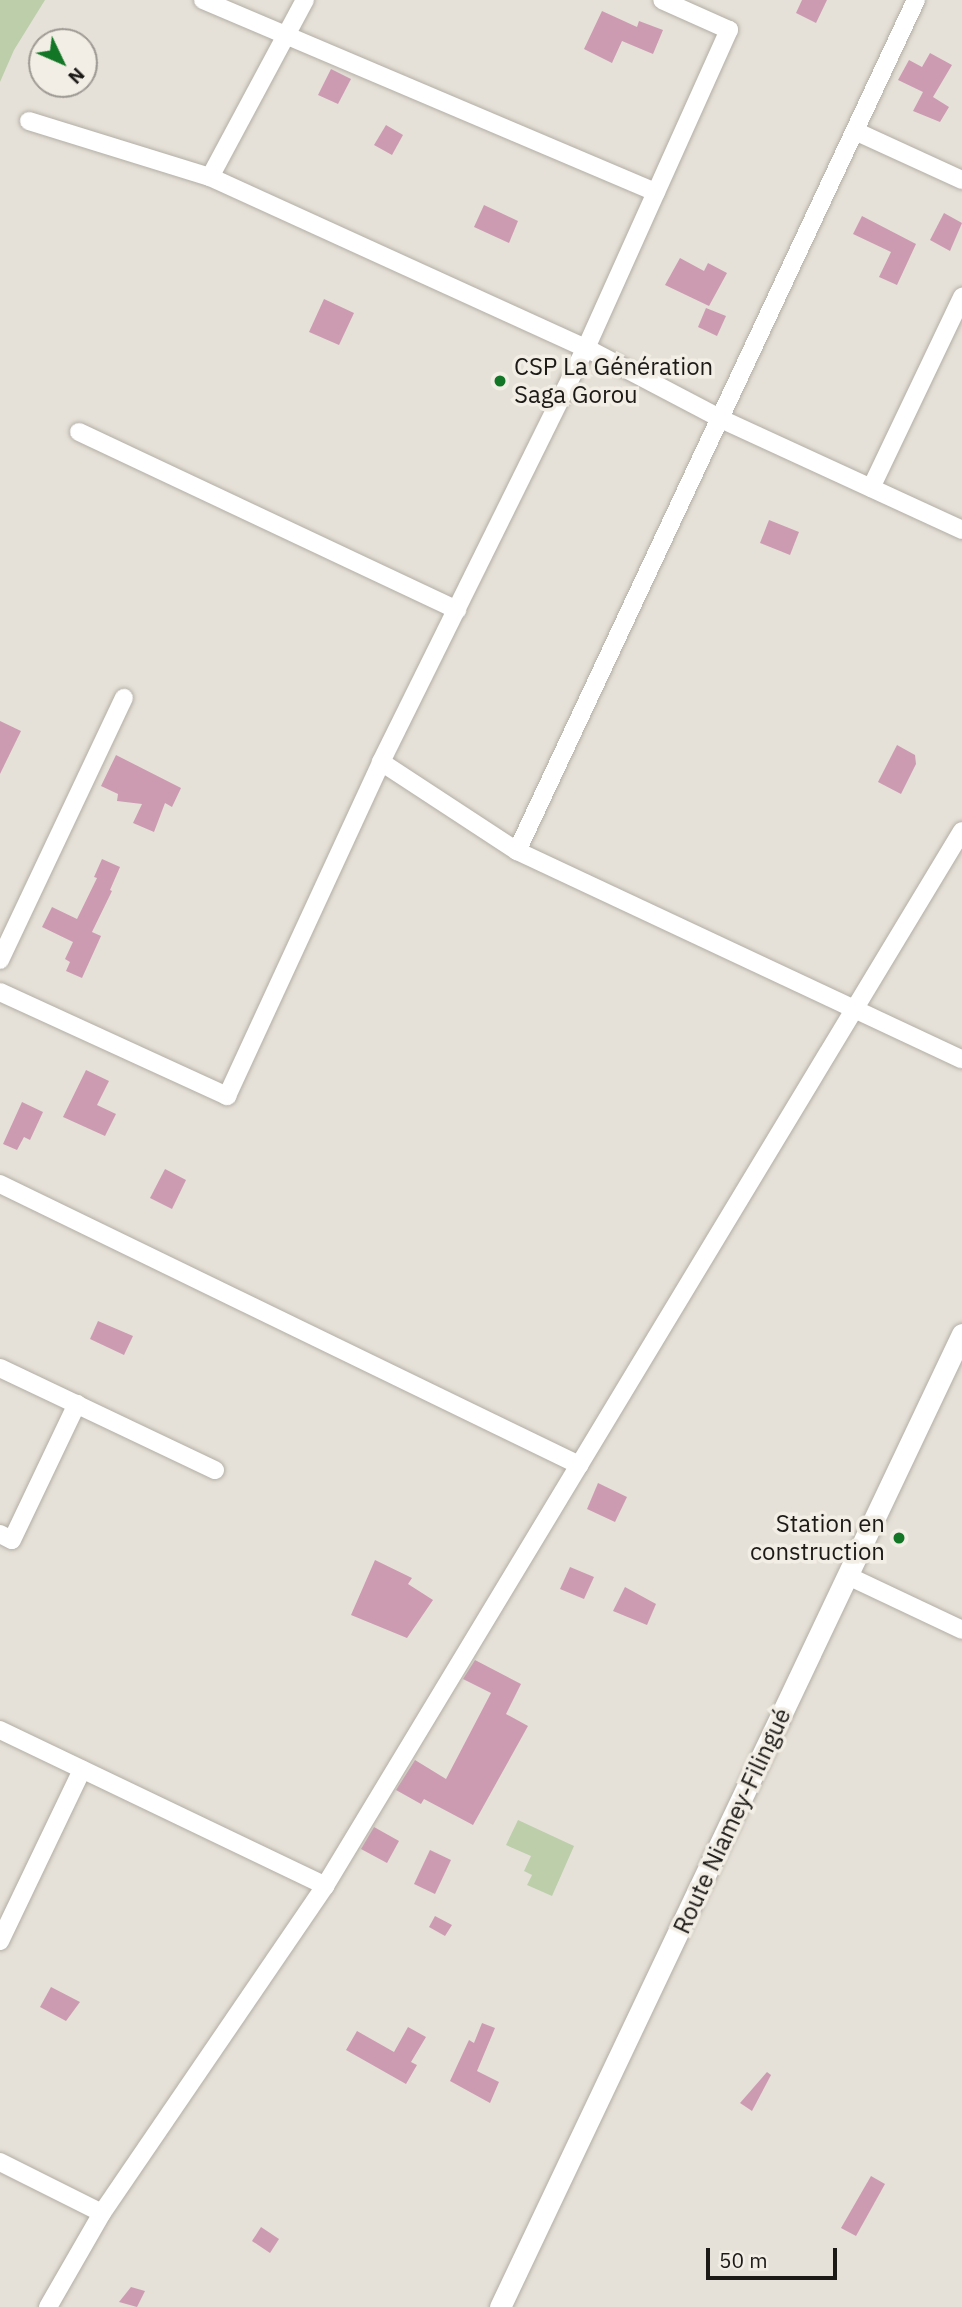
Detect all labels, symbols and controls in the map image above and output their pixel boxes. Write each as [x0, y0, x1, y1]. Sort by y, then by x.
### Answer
north arrow [28, 28, 98, 98]
text: N [63, 63, 90, 89]
place label: CSP La Génération Saga Gorou [514, 353, 713, 409]
marker: CSP La Génération Saga Gorou [492, 373, 508, 389]
place label: Station en construction [750, 1510, 885, 1566]
marker: Station en construction [891, 1530, 907, 1546]
street label: Route Niamey-Filingué [667, 1704, 797, 1938]
scale bar [710, 2234, 841, 2278]
text: 50 m [719, 2246, 768, 2274]

